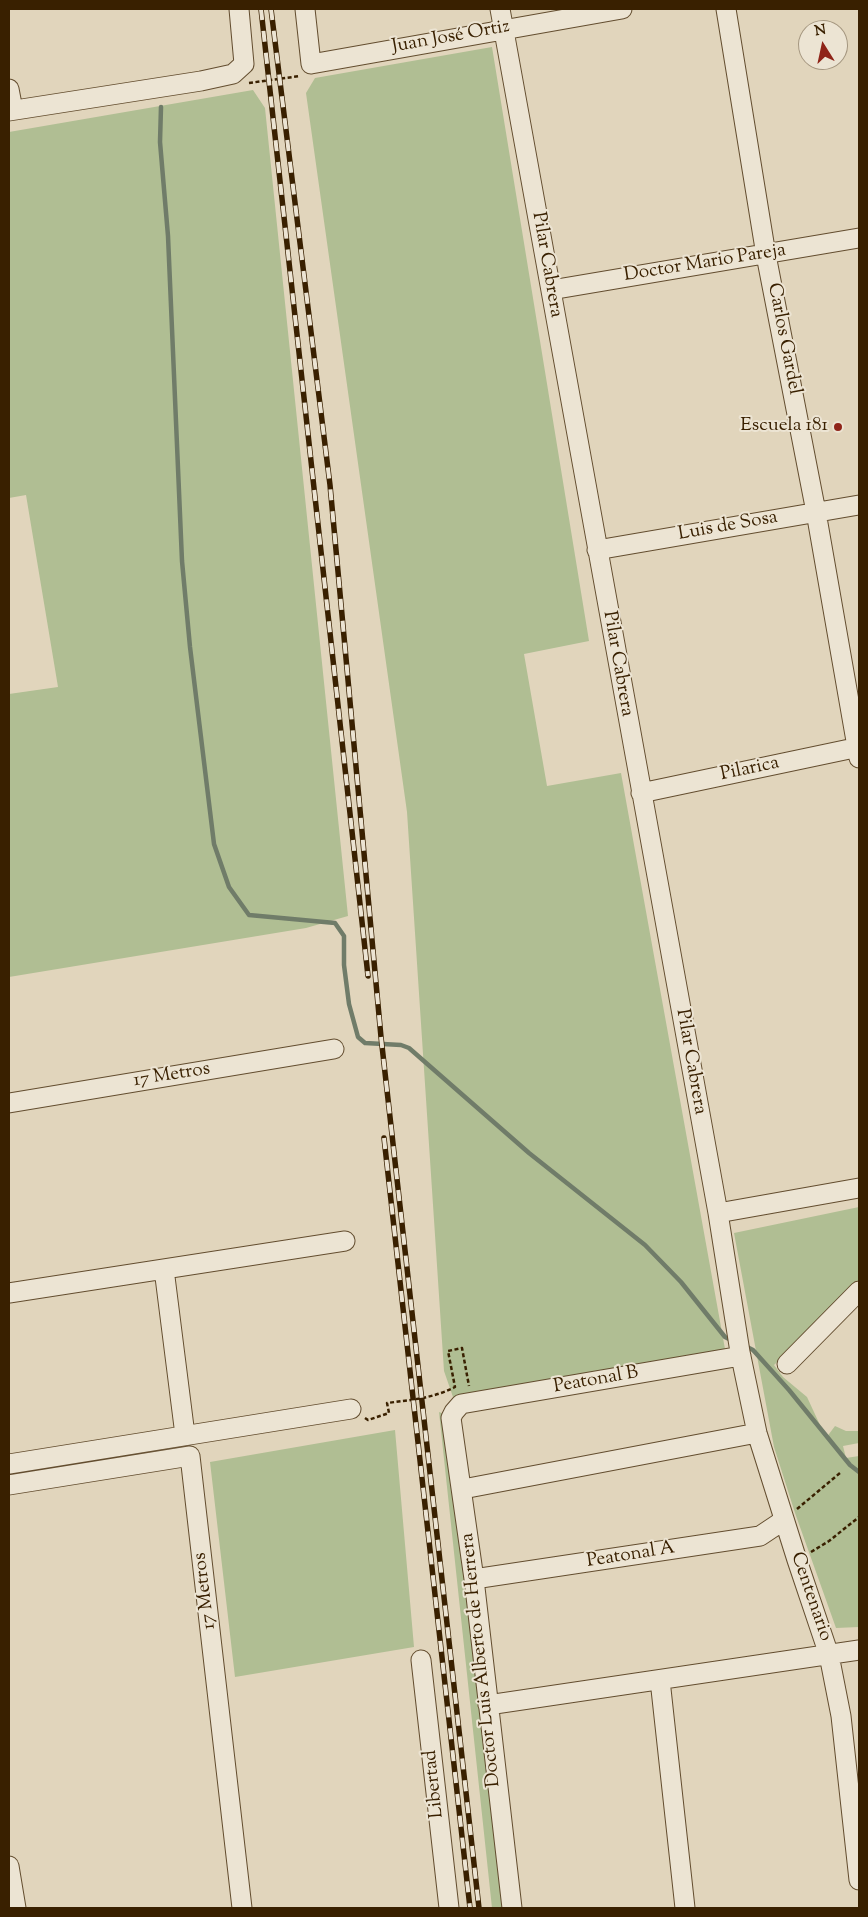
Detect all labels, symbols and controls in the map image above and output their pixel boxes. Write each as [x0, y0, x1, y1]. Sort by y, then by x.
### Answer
street label: Juan José Ortiz [390, 16, 512, 60]
north arrow [798, 20, 848, 70]
text: N [813, 20, 828, 42]
street label: Pilar Cabrera [526, 210, 566, 320]
street label: Doctor Mario Pareja [622, 240, 788, 288]
street label: Carlos Gardel [761, 281, 805, 397]
place label: Escuela 181 [740, 416, 828, 438]
marker: Escuela 181 [832, 421, 844, 433]
street label: Luis de Sosa [676, 507, 780, 547]
street label: Pilar Cabrera [597, 609, 637, 719]
street label: Pilarica [719, 753, 781, 787]
street label: Pilar Cabrera [670, 1007, 710, 1117]
street label: 17 Metros [132, 1059, 212, 1093]
street label: Peatonal B [552, 1362, 640, 1400]
street label: Doctor Luis Alberto de Herrera [457, 1532, 507, 1788]
street label: Peatonal A [585, 1538, 677, 1574]
street label: Centenario [784, 1550, 836, 1644]
street label: 17 Metros [190, 1551, 222, 1631]
street label: Libertad [420, 1749, 450, 1819]

